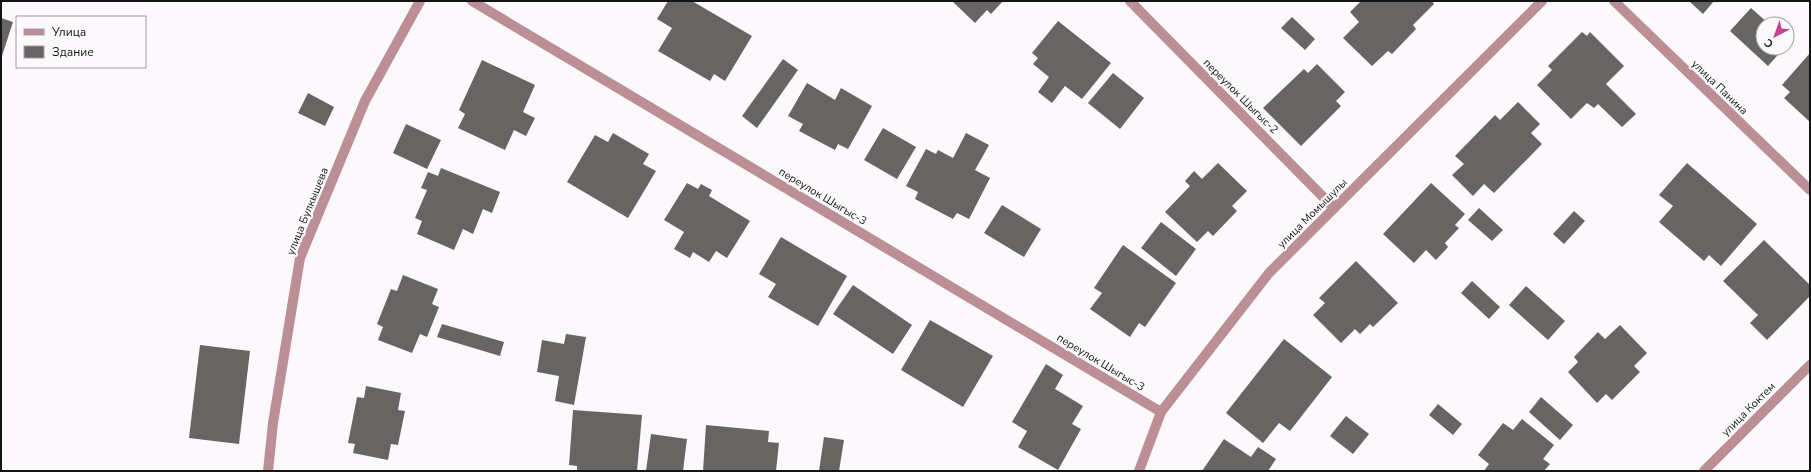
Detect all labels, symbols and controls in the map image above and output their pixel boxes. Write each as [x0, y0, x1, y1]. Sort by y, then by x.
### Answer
legend [16, 16, 146, 68]
north arrow [1755, 16, 1795, 56]
text: Улица [51, 24, 86, 40]
text: С [1761, 35, 1777, 51]
text: Здание [52, 44, 94, 60]
street label: переулок Шыгыс-2 [1200, 56, 1281, 137]
street label: улица Панина [1688, 57, 1751, 118]
street label: переулок Шыгыс-3 [776, 164, 870, 229]
street label: улица Булкышева [283, 165, 332, 257]
street label: улица Момышулы [1274, 175, 1351, 252]
street label: переулок Шыгыс-3 [1054, 330, 1148, 395]
street label: улица Коктем [1718, 379, 1779, 440]

